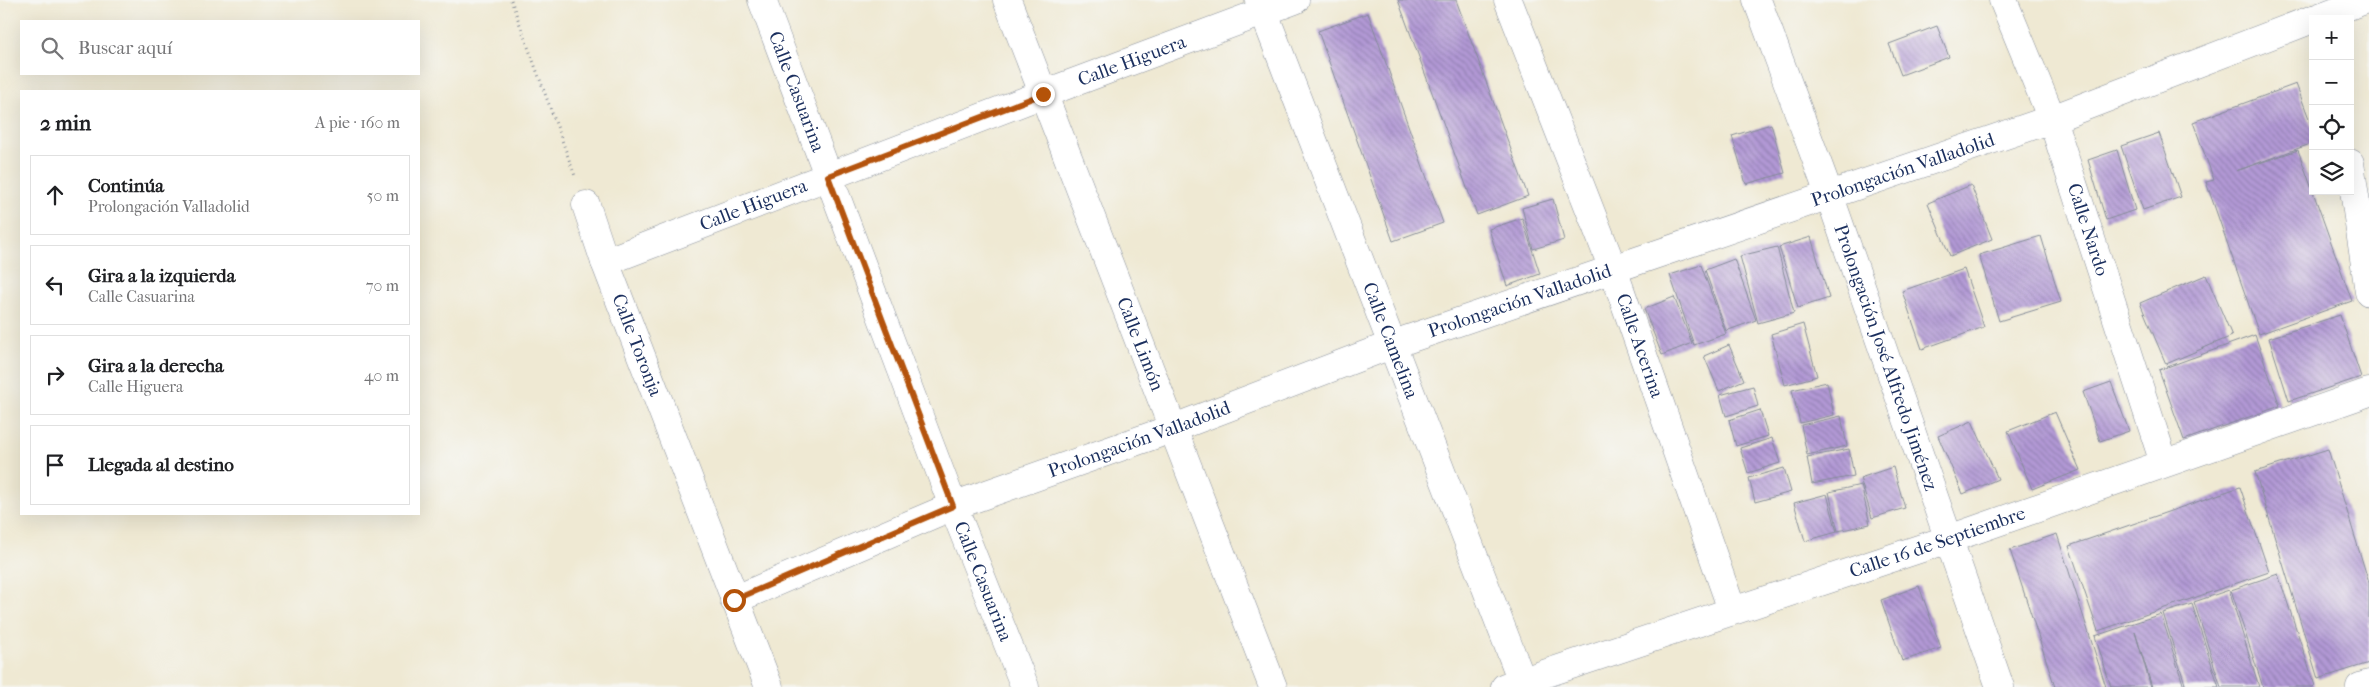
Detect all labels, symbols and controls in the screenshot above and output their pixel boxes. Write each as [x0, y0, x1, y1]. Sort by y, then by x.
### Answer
map controls [2309, 15, 2354, 195]
button: + [2309, 15, 2354, 60]
search box [20, 20, 420, 75]
street label: Calle Casuarina [764, 28, 829, 155]
street label: Calle Higuera [1075, 31, 1189, 91]
icon: search [38, 34, 66, 62]
text: Buscar aquí [78, 37, 172, 59]
button: − [2309, 60, 2354, 105]
route end [1032, 83, 1055, 106]
button: locate [2309, 105, 2354, 150]
text: 2 min [40, 111, 91, 135]
text: A pie · 160 m [315, 113, 400, 132]
street label: Prolongación Valladolid [1808, 128, 1998, 211]
button: layers [2309, 150, 2354, 195]
street label: Calle Higuera [697, 174, 811, 236]
text: Continúa [88, 175, 164, 197]
icon: ahead [41, 181, 69, 209]
street label: Calle Nardo [2063, 181, 2113, 279]
text: 50 m [367, 186, 399, 205]
text: Prolongación Valladolid [88, 197, 250, 216]
street label: Prolongación José Alfredo Jiménez [1829, 221, 1942, 494]
street label: Prolongación Valladolid [1425, 259, 1615, 343]
text: Gira a la izquierda [88, 265, 235, 287]
icon: left [41, 271, 69, 299]
text: 70 m [366, 276, 399, 295]
street label: Calle Camelina [1358, 279, 1423, 402]
text: Calle Casuarina [88, 287, 195, 306]
street label: Calle Toronja [607, 291, 667, 400]
street label: Calle Acerina [1611, 291, 1668, 401]
street label: Calle Limón [1112, 294, 1168, 394]
text: Gira a la derecha [88, 355, 224, 377]
icon: right [41, 361, 69, 389]
text: 40 m [364, 366, 399, 385]
text: Calle Higuera [88, 377, 184, 396]
street label: Prolongación Valladolid [1045, 396, 1234, 483]
icon: arrive [41, 451, 69, 479]
text: Llegada al destino [88, 454, 234, 476]
street label: Calle 16 de Septiembre [1847, 502, 2028, 582]
street label: Calle Casuarina [949, 518, 1017, 645]
route start [723, 589, 746, 612]

